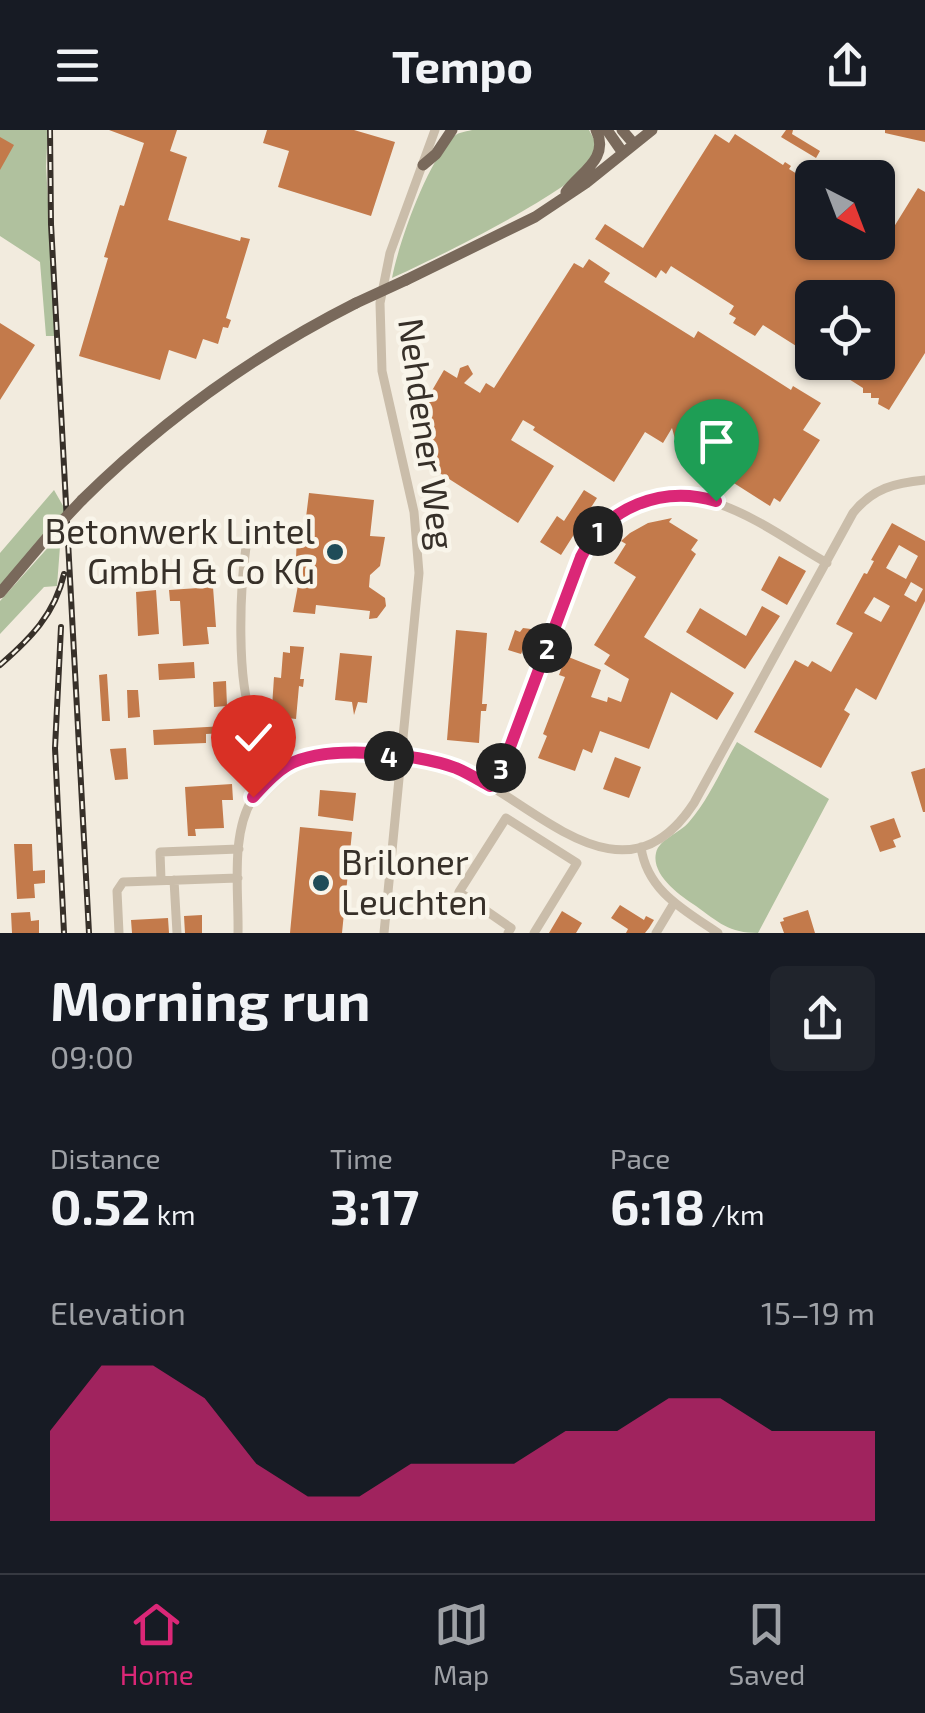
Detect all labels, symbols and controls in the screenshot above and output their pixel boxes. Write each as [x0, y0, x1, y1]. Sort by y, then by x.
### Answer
icon: menu [50, 38, 105, 93]
text: Tempo [392, 38, 533, 92]
icon: share [820, 38, 875, 93]
north arrow [795, 160, 895, 260]
map controls [795, 160, 895, 380]
button: locate [795, 280, 895, 380]
street label: Nehdener Weg [391, 315, 465, 552]
pin [674, 399, 759, 502]
icon: arrive [689, 414, 744, 469]
pin: 1 [573, 506, 623, 556]
place label: Betonwerk Lintel GmbH & Co KG [45, 509, 316, 591]
text: 1 [592, 514, 604, 548]
marker: Betonwerk Lintel GmbH & Co KG [324, 541, 346, 563]
pin: 2 [522, 623, 572, 673]
text: 2 [539, 631, 555, 665]
pin [211, 695, 296, 798]
icon: check [226, 710, 281, 765]
pin: 4 [364, 731, 414, 781]
text: 4 [380, 739, 398, 773]
pin: 3 [476, 743, 526, 793]
text: 3 [493, 751, 509, 785]
place label: Briloner Leuchten [341, 840, 488, 922]
marker: Briloner Leuchten [310, 872, 332, 894]
text: Morning run [50, 966, 371, 1032]
button: share [770, 966, 875, 1071]
text: 09:00 [50, 1037, 134, 1075]
text: Distance [50, 1141, 161, 1175]
text: Time [330, 1141, 393, 1175]
text: Pace [610, 1141, 670, 1175]
text: 0.52 [50, 1175, 150, 1235]
text: 3:17 [330, 1175, 419, 1235]
text: 6:18 [610, 1175, 705, 1235]
text: km [150, 1197, 195, 1231]
text: /km [705, 1197, 765, 1231]
text: Elevation [50, 1293, 186, 1331]
text: 15–19 m [761, 1293, 875, 1331]
tab: Home [120, 1597, 194, 1691]
tab: Map [433, 1597, 489, 1691]
tab: Saved [729, 1597, 805, 1691]

